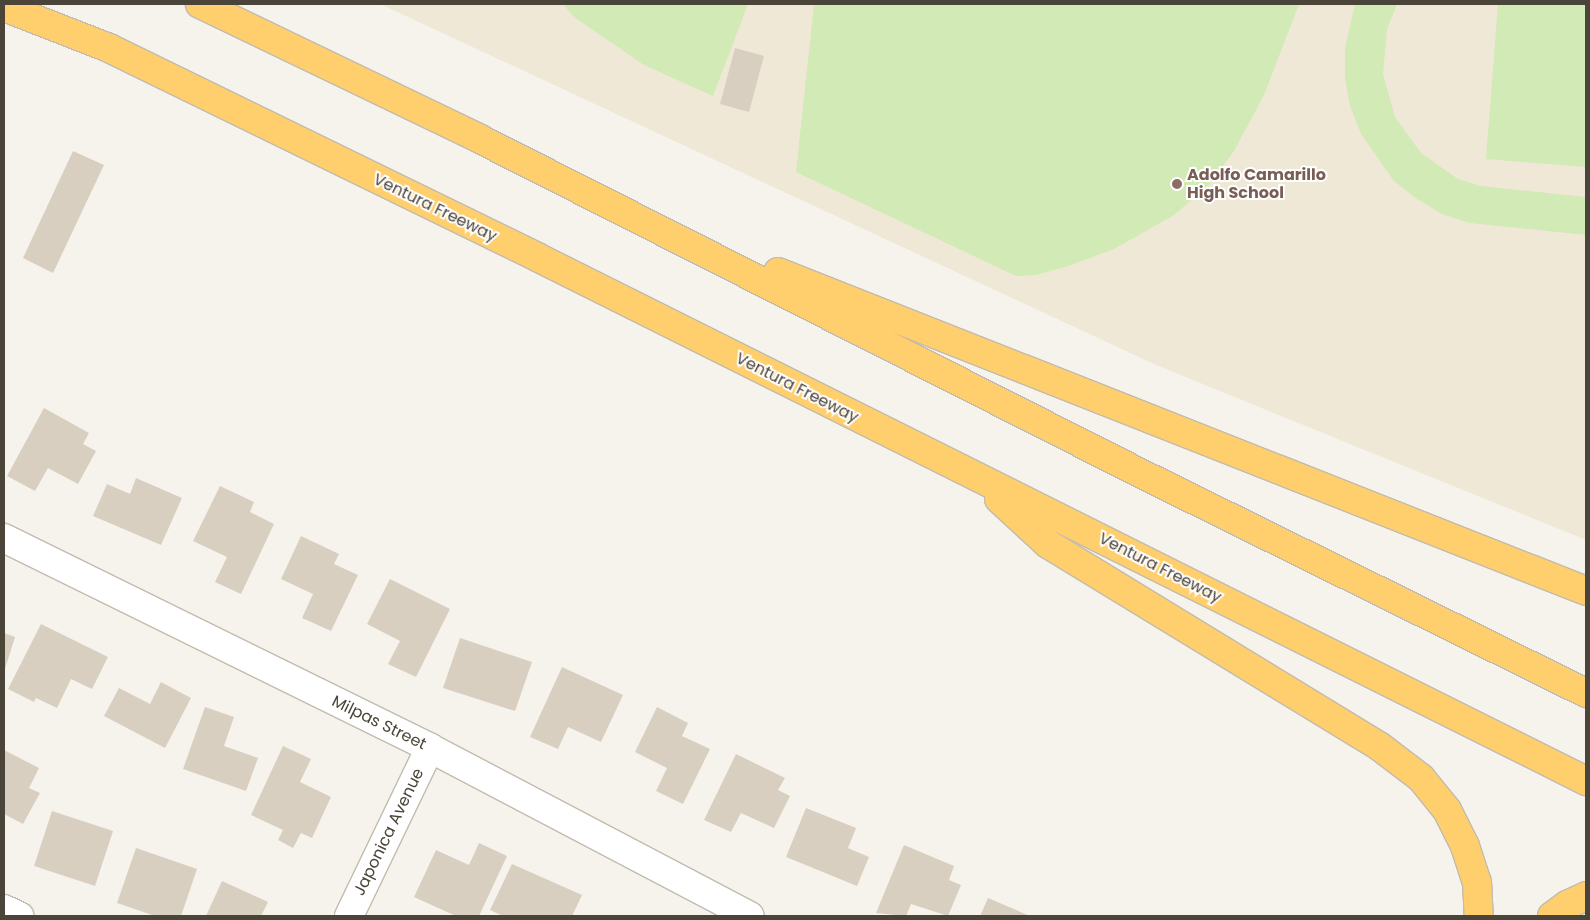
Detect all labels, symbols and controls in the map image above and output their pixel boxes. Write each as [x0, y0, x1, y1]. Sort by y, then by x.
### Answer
place label: Adolfo Camarillo High School [1187, 165, 1326, 203]
street label: Ventura Freeway [370, 170, 500, 246]
marker: Adolfo Camarillo High School [1171, 178, 1183, 190]
street label: Ventura Freeway [733, 349, 861, 427]
street label: Ventura Freeway [1096, 529, 1224, 607]
street label: Milpas Street [329, 692, 429, 754]
street label: Japonica Avenue [350, 765, 428, 899]

